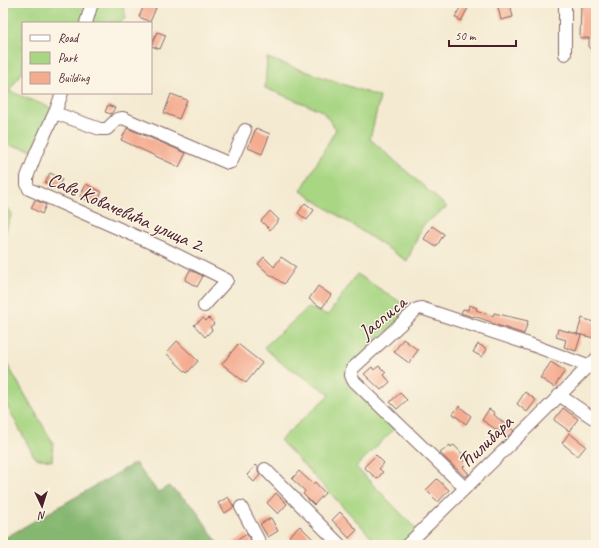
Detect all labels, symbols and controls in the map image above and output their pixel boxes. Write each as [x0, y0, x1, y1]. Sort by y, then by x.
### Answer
legend [22, 22, 152, 94]
scale bar [449, 22, 516, 48]
text: 50 m [455, 28, 477, 44]
text: Road [58, 30, 80, 46]
text: Park [58, 50, 79, 66]
text: Building [58, 70, 90, 86]
street label: Саве Ковачевића улица 2. [44, 166, 210, 259]
street label: Јасписа [353, 289, 413, 345]
street label: Ћилибара [452, 409, 519, 475]
north arrow [22, 486, 62, 526]
text: N [37, 509, 47, 523]

